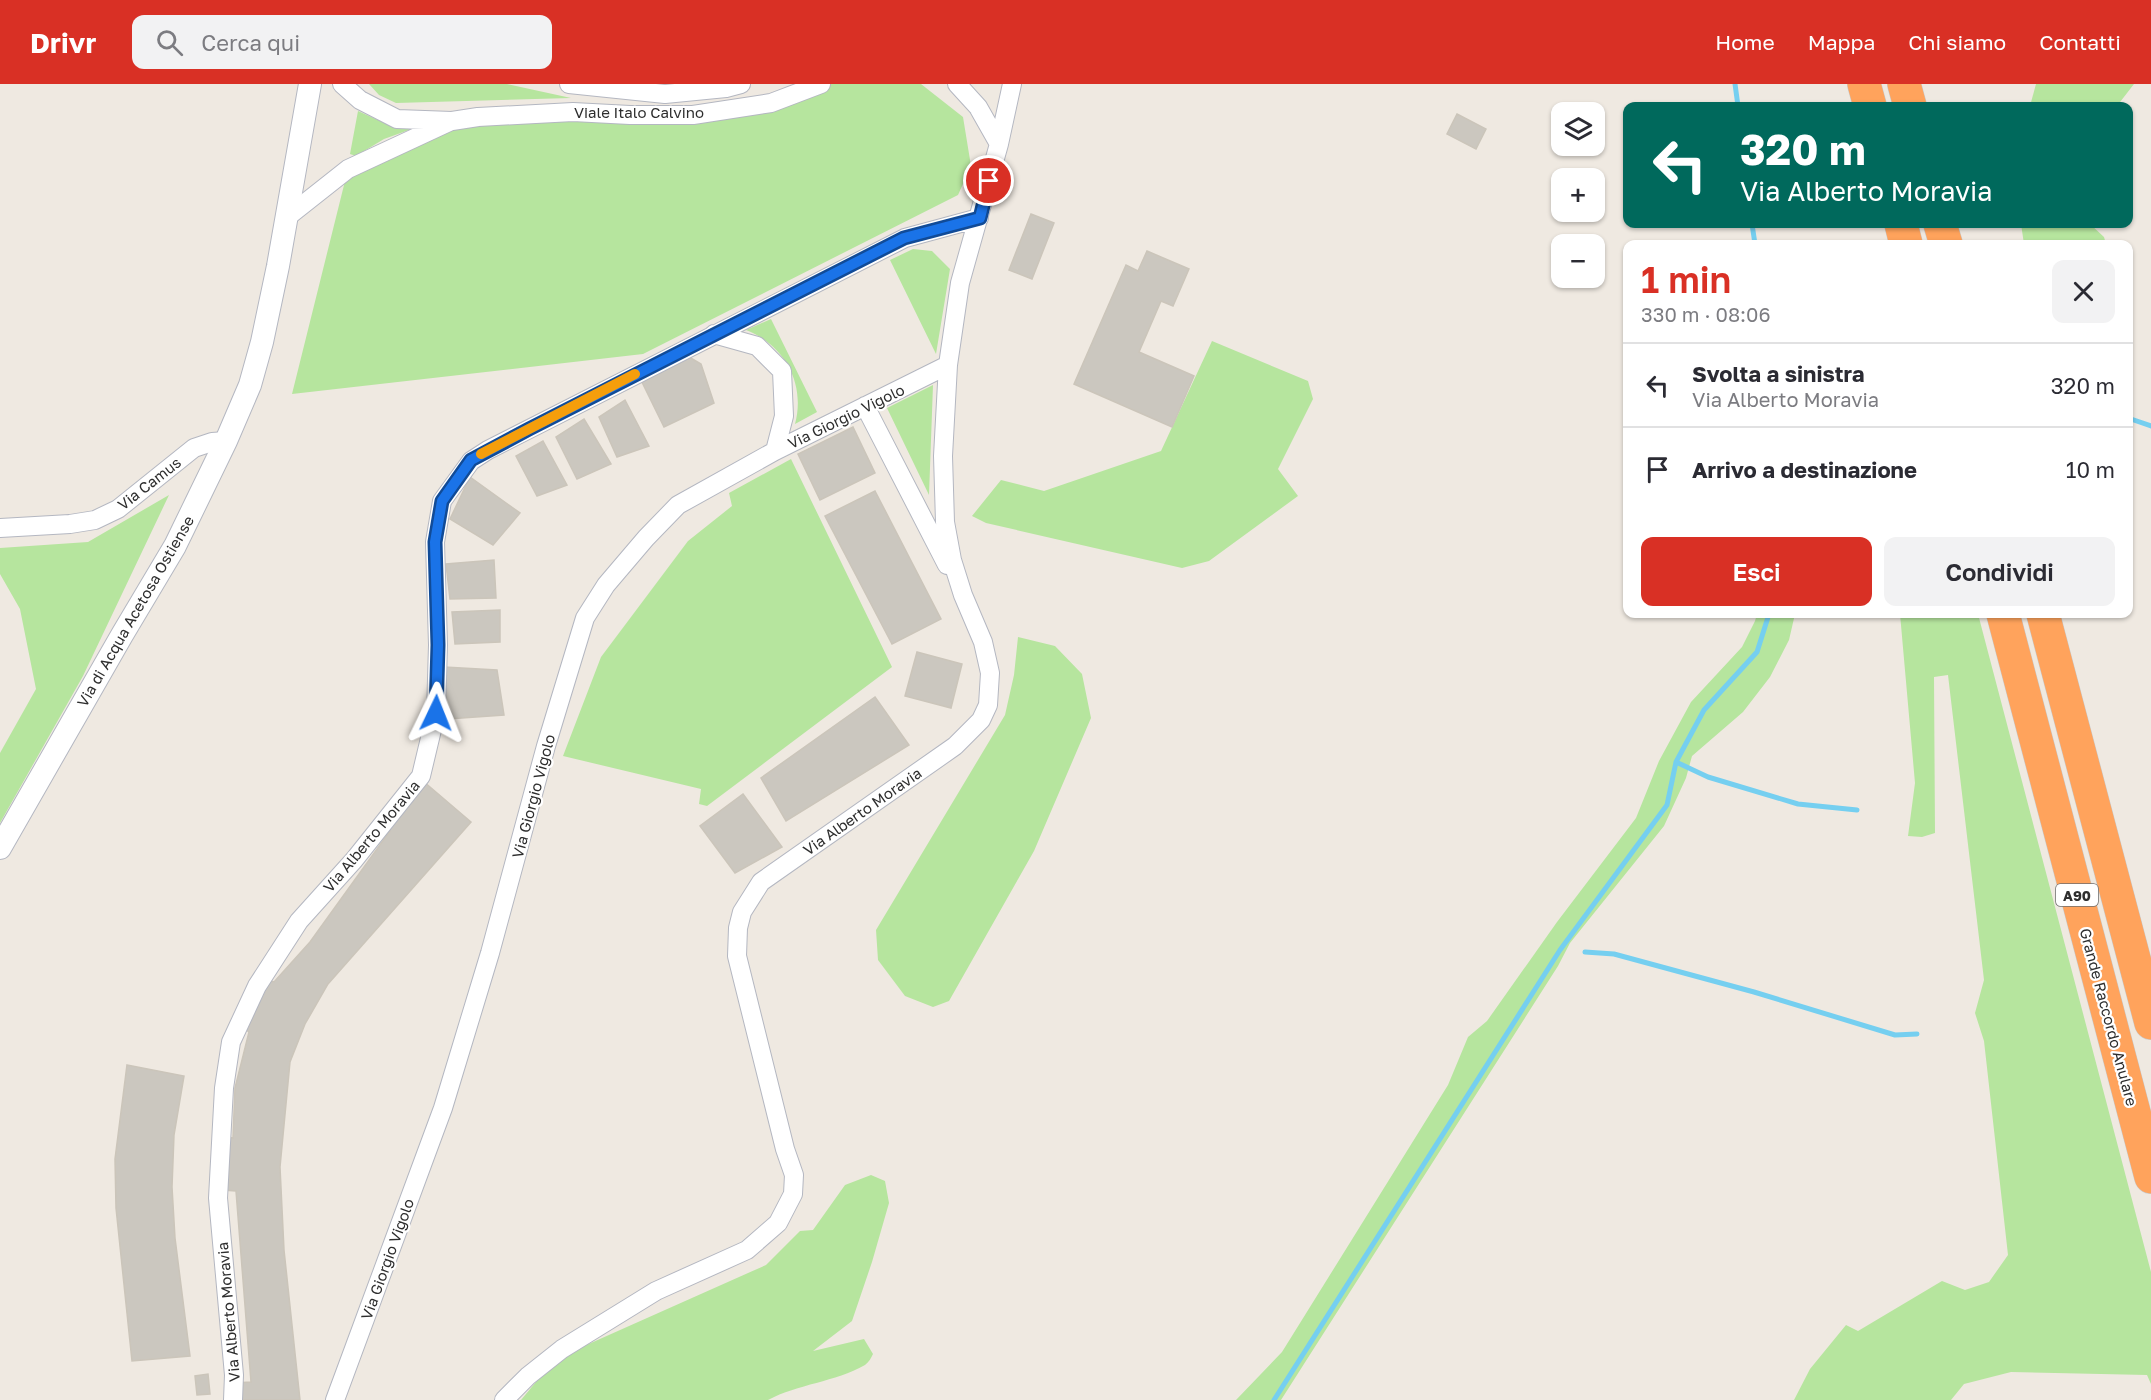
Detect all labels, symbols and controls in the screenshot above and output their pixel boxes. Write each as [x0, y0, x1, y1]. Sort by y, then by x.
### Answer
search box [132, 15, 552, 69]
text: Drivr [30, 26, 96, 59]
icon: search [153, 26, 186, 59]
text: Cerca qui [201, 29, 300, 56]
text: Home [1715, 29, 1775, 55]
text: Mappa [1808, 29, 1875, 55]
text: Chi siamo [1908, 29, 2006, 55]
text: Contatti [2039, 29, 2121, 55]
map controls [1551, 102, 1605, 288]
button: layers [1551, 102, 1605, 156]
street label: Viale Italo Calvino [574, 103, 704, 121]
text: 320 m [1740, 124, 1866, 174]
icon: left [1641, 126, 1719, 204]
pin [963, 155, 1014, 206]
icon: arrive [972, 164, 1005, 197]
button: + [1551, 168, 1605, 222]
text: Via Alberto Moravia [1740, 175, 1993, 207]
button: − [1551, 234, 1605, 288]
text: 1 min [1641, 258, 1731, 301]
button: close [2052, 260, 2115, 323]
text: 330 m · 08:06 [1641, 302, 1771, 326]
text: Svolta a sinistra [1692, 360, 1864, 387]
icon: left [1641, 369, 1674, 402]
text: 320 m [2051, 372, 2115, 399]
street label: Via Giorgio Vigolo [785, 380, 907, 452]
text: Via Alberto Moravia [1692, 387, 1879, 411]
street label: Via Camus [114, 453, 184, 513]
icon: arrive [1641, 453, 1674, 486]
text: Arrivo a destinazione [1692, 456, 1917, 483]
text: 10 m [2066, 456, 2115, 483]
street label: Via di Acqua Acetosa Ostiense [73, 512, 197, 710]
button: Esci [1641, 537, 1872, 606]
button: Condividi [1884, 537, 2115, 606]
position arrow [404, 681, 468, 745]
street label: Via Giorgio Vigolo [508, 732, 558, 860]
street label: Via Alberto Moravia [799, 763, 925, 859]
street label: Via Alberto Moravia [319, 776, 423, 896]
road number: A90 [2056, 884, 2098, 906]
street label: Grande Raccordo Anulare [2077, 926, 2141, 1108]
street label: Via Giorgio Vigolo [357, 1196, 417, 1322]
street label: Via Alberto Moravia [213, 1241, 243, 1383]

